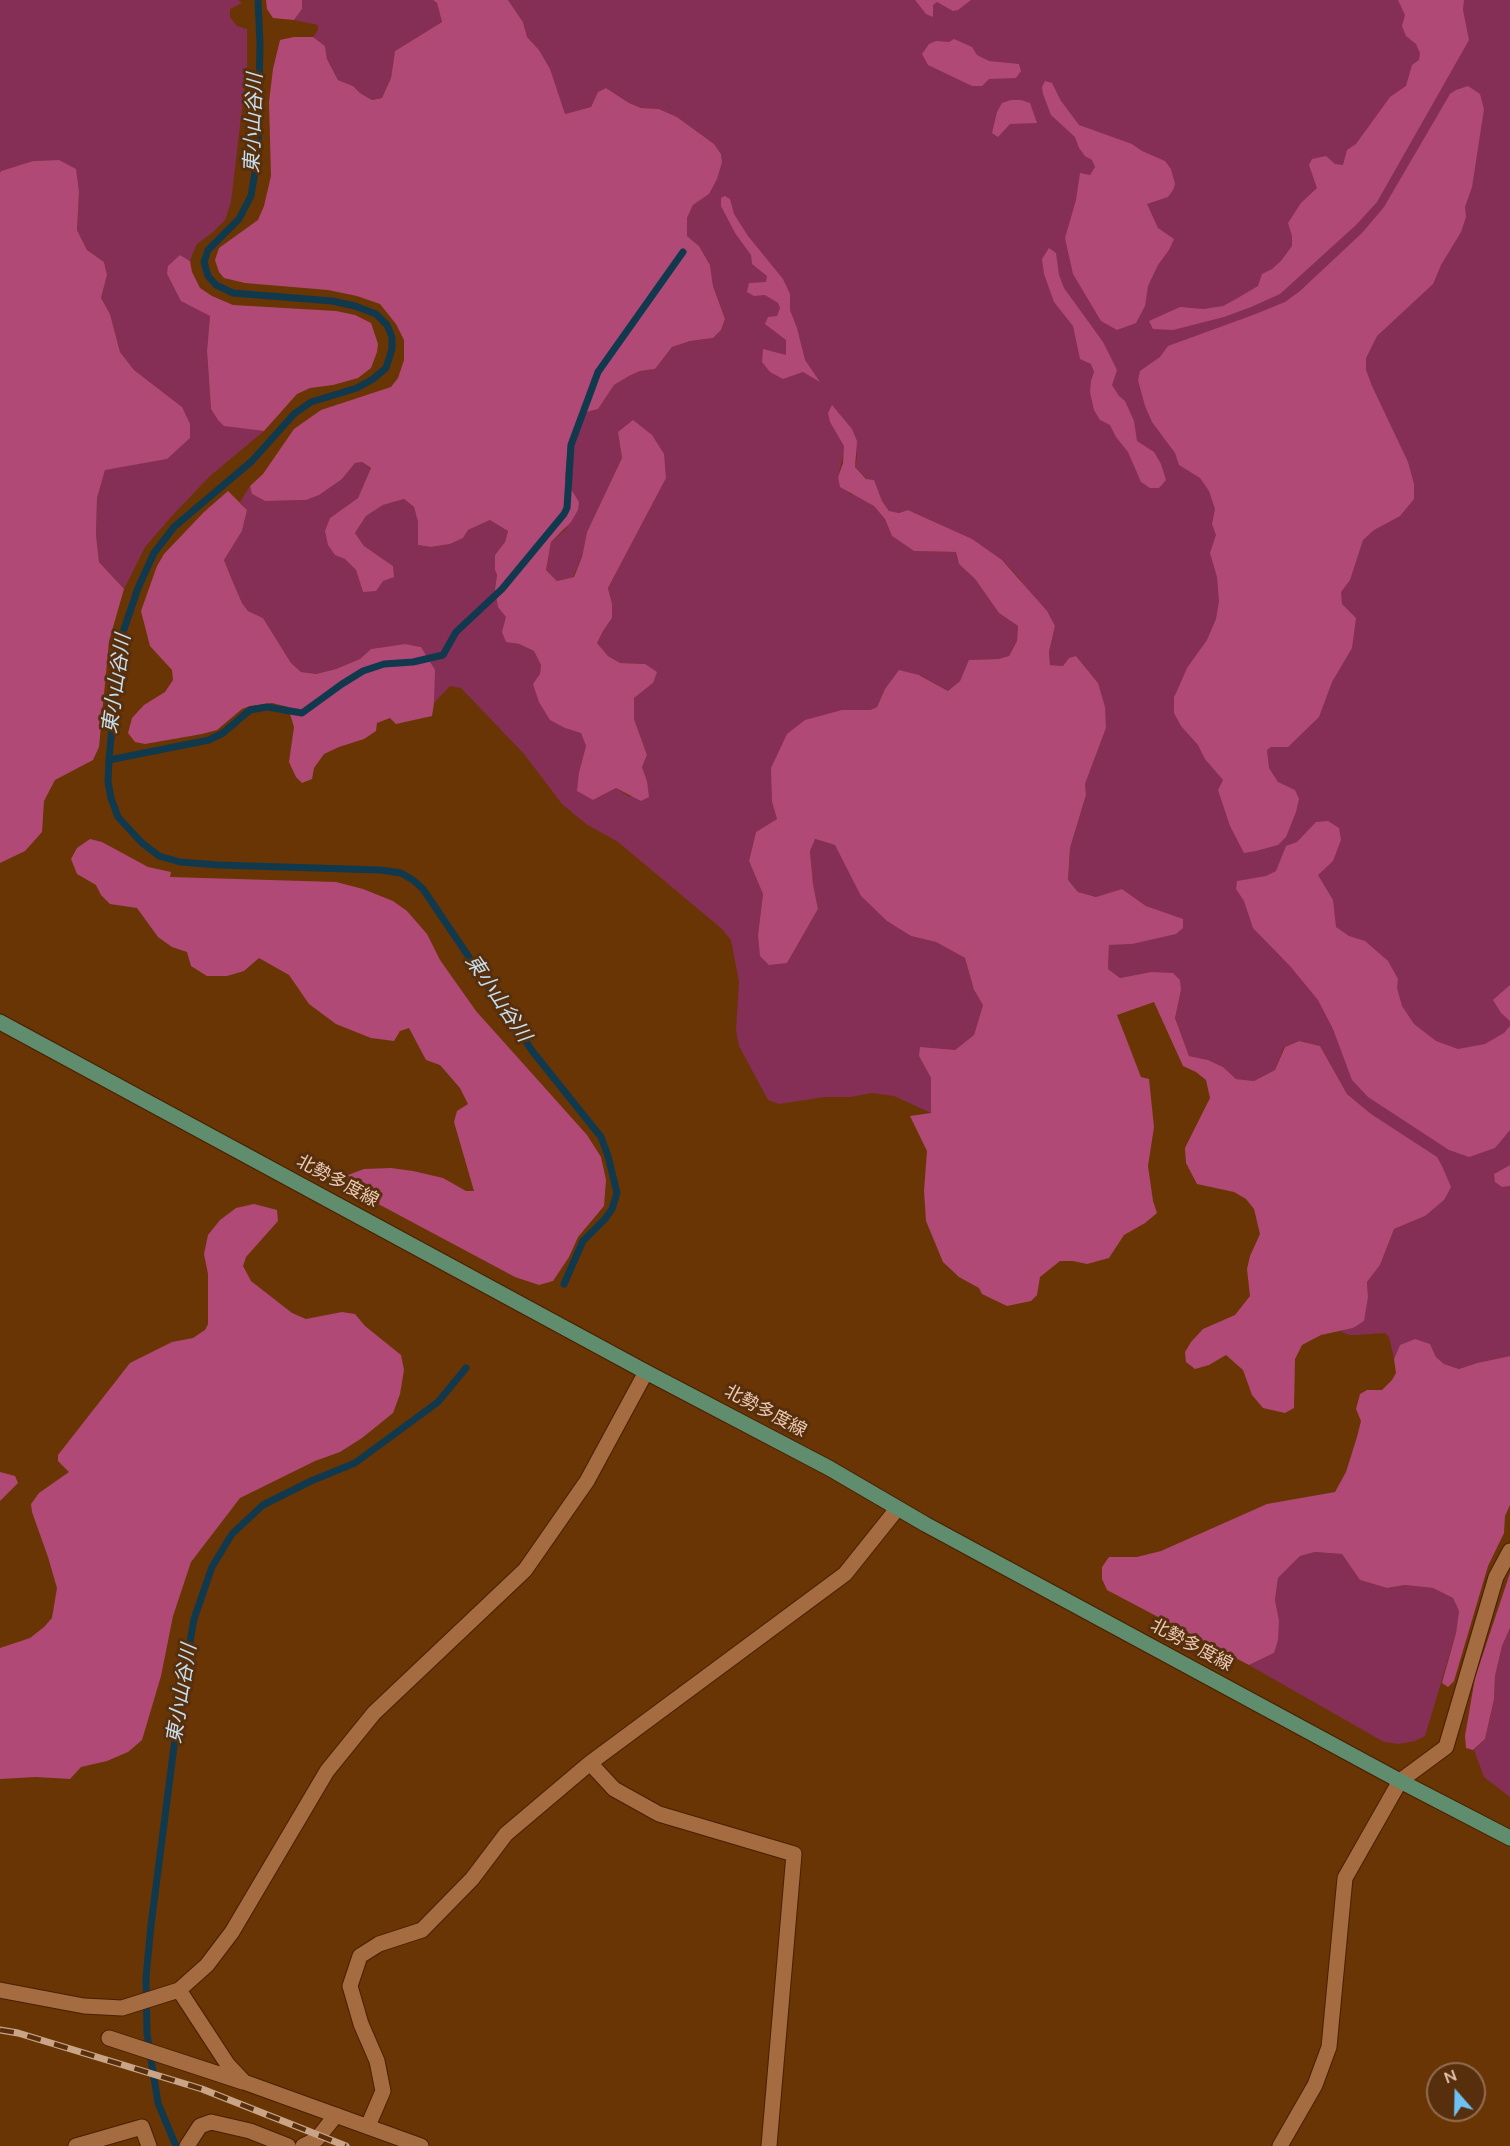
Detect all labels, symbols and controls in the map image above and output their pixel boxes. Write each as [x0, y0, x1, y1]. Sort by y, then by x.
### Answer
water label: 東小山谷川 [241, 73, 269, 173]
water label: 東小山谷川 [99, 633, 137, 735]
water label: 東小山谷川 [459, 951, 535, 1047]
street label: 北勢多度線 [292, 1151, 382, 1213]
street label: 北勢多度線 [720, 1381, 810, 1443]
street label: 北勢多度線 [1146, 1615, 1236, 1677]
water label: 東小山谷川 [163, 1643, 203, 1745]
north arrow [1426, 2062, 1486, 2122]
text: N [1441, 2065, 1460, 2089]

